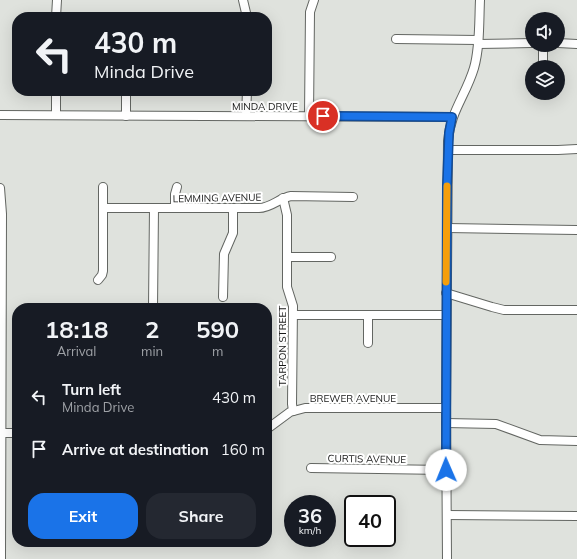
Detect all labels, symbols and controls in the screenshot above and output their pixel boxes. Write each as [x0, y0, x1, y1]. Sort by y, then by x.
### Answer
map controls [525, 12, 565, 100]
button: sound [525, 12, 565, 52]
text: 430 m [94, 25, 177, 60]
icon: left [28, 28, 80, 80]
text: Minda Drive [94, 60, 194, 83]
button: layers [525, 60, 565, 100]
pin [306, 99, 340, 133]
street label: MINDA DRIVE [232, 100, 298, 113]
icon: arrive [312, 105, 334, 127]
street label: LEMMING AVENUE [172, 191, 262, 205]
street label: TARPON STREET [276, 306, 289, 386]
text: 18:18 [45, 314, 108, 344]
text: 2 [145, 314, 159, 344]
text: 590 [196, 314, 239, 344]
text: Arrival [57, 343, 96, 359]
text: min [141, 343, 163, 359]
text: m [212, 343, 223, 359]
text: Turn left [62, 380, 121, 399]
icon: left [28, 386, 50, 408]
text: 430 m [212, 388, 256, 407]
street label: BREWER AVENUE [310, 392, 396, 405]
text: Minda Drive [62, 399, 134, 415]
icon: arrive [28, 438, 50, 460]
text: Arrive at destination [62, 440, 209, 459]
text: 160 m [221, 440, 265, 459]
position arrow [425, 449, 467, 491]
street label: CURTIS AVENUE [328, 452, 407, 466]
button: Exit [28, 493, 138, 539]
button: Share [146, 493, 256, 539]
speed limit sign: 40 [344, 495, 396, 547]
text: 36 [298, 503, 322, 528]
text: km/h [299, 524, 321, 537]

